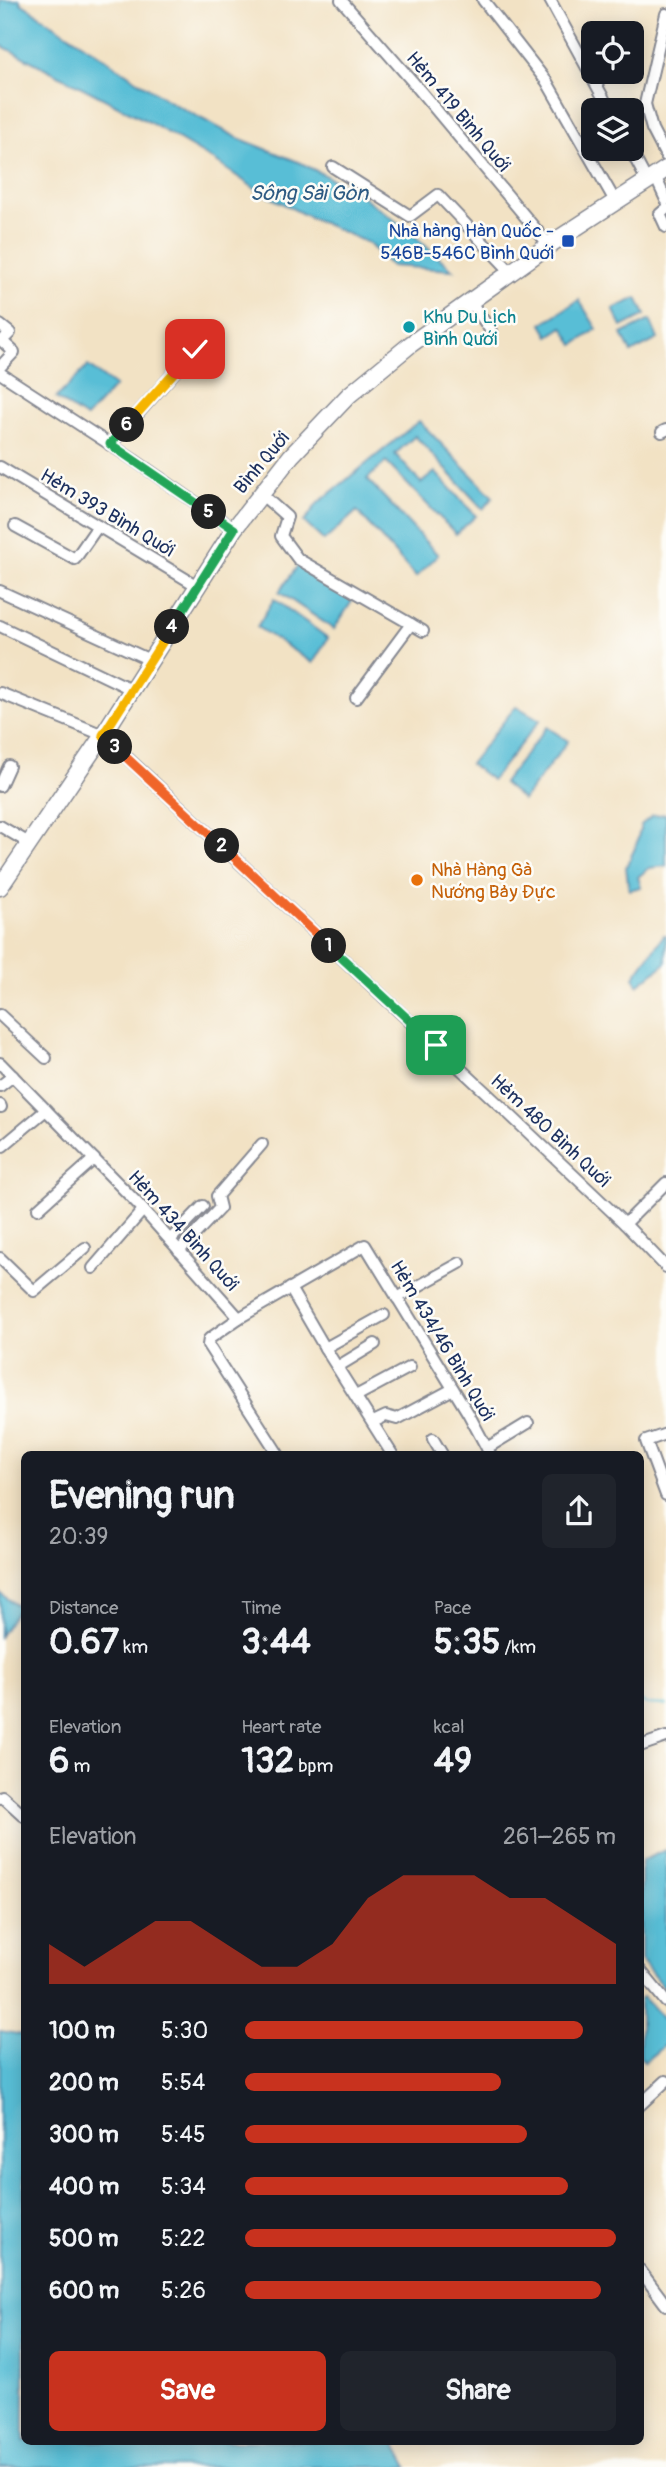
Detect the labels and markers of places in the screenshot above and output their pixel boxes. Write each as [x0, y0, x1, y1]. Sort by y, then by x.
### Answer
place label: Nhà hàng Hàn Quốc - 546B-546C Bình Quới [380, 219, 554, 265]
marker: Nhà hàng Hàn Quốc - 546B-546C Bình Quới [560, 233, 576, 249]
place label: Khu Du Lịch Bình Qưới [423, 305, 516, 351]
pin [165, 319, 225, 379]
marker: Khu Du Lịch Bình Qưới [401, 319, 417, 335]
pin: 6 [110, 408, 144, 442]
pin: 5 [192, 494, 227, 530]
pin: 4 [154, 610, 190, 644]
pin: 3 [97, 730, 132, 764]
pin: 2 [204, 828, 240, 864]
place label: Nhà Hàng Gà Nướng Bảy Đực [431, 858, 556, 904]
marker: Nhà Hàng Gà Nướng Bảy Đực [409, 872, 425, 888]
pin: 1 [312, 928, 346, 964]
pin [406, 1015, 466, 1075]

